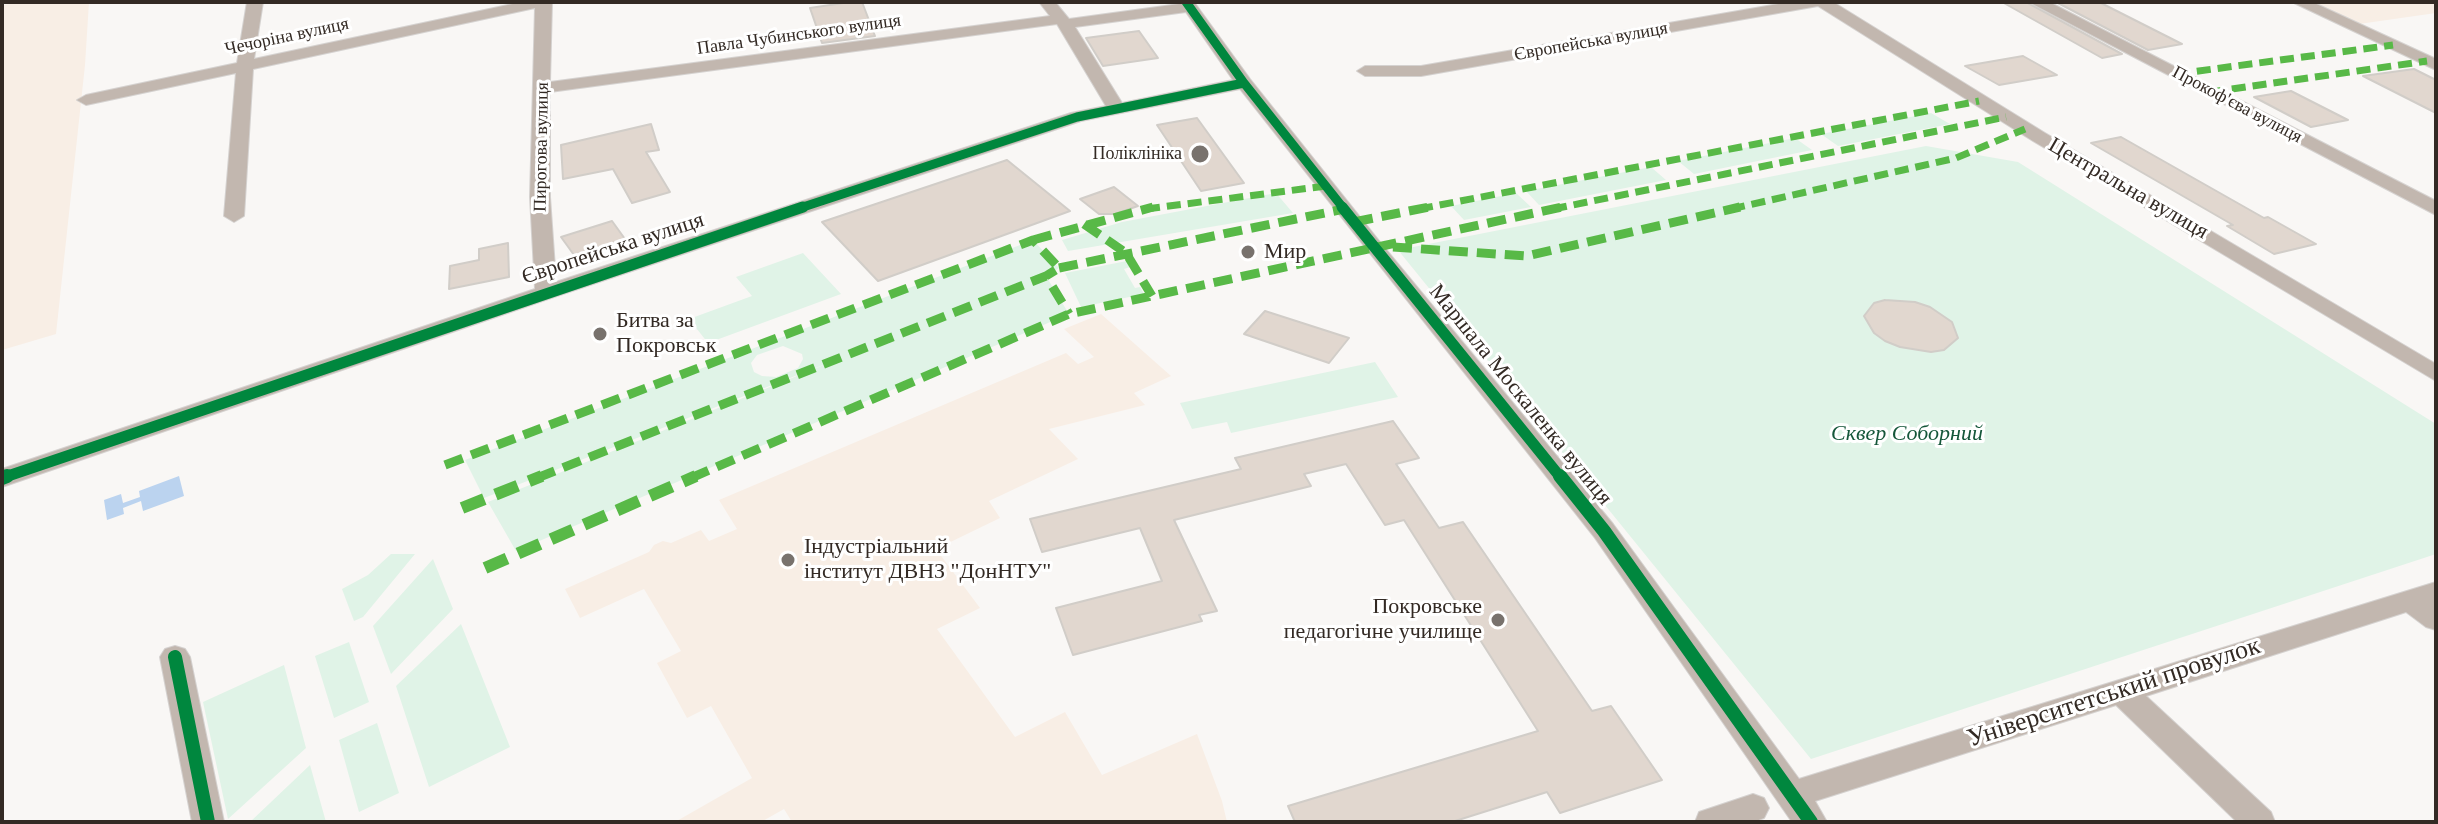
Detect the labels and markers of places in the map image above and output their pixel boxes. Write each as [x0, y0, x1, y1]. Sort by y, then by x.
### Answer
place label: Поліклініка [1092, 143, 1182, 165]
marker: Поліклініка [1189, 143, 1211, 165]
place label: Мир [1264, 239, 1306, 265]
marker: Мир [1239, 243, 1257, 261]
place label: Битва за Покровськ [616, 308, 716, 360]
marker: Битва за Покровськ [591, 325, 609, 343]
place label: Індустріальний інститут ДВНЗ "ДонНТУ" [804, 534, 1051, 586]
marker: Індустріальний інститут ДВНЗ "ДонНТУ" [779, 551, 797, 569]
place label: Покровське педагогічне училище [1284, 594, 1482, 646]
marker: Покровське педагогічне училище [1489, 611, 1507, 629]

